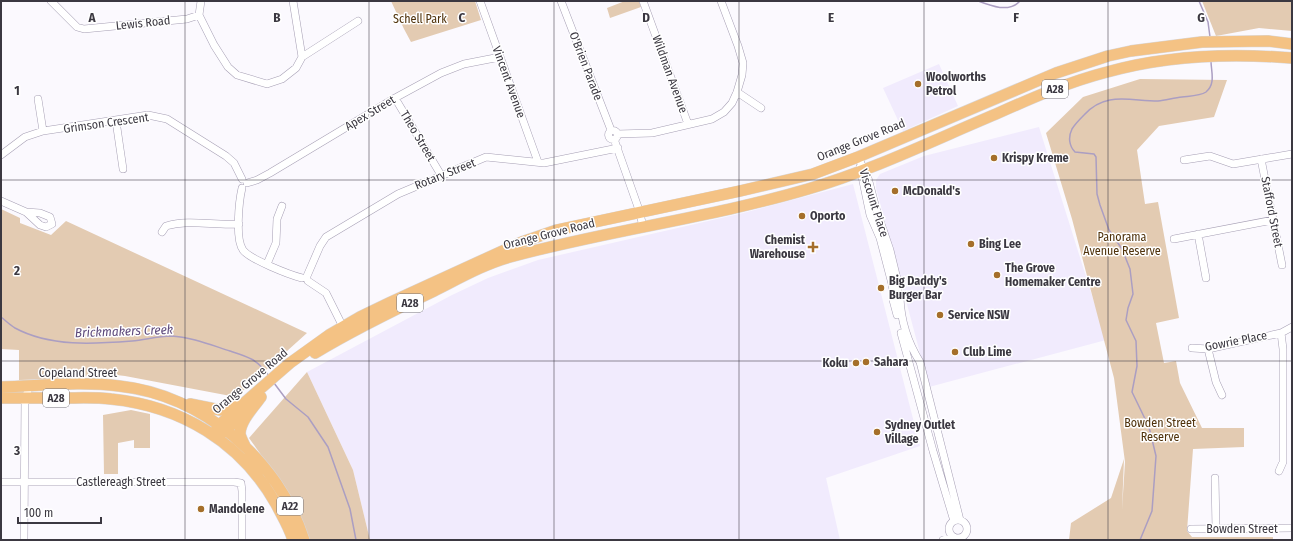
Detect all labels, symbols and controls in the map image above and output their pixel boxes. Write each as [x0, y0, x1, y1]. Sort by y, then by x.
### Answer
text: A [87, 10, 96, 25]
text: B [273, 10, 281, 25]
text: C [459, 10, 466, 25]
text: D [642, 10, 650, 25]
text: E [828, 10, 834, 25]
text: F [1013, 10, 1019, 25]
text: G [1197, 10, 1205, 25]
park label: Schell Park [393, 12, 447, 26]
street label: Lewis Road [115, 13, 171, 33]
street label: O'Brien Parade [566, 30, 606, 102]
street label: Wildman Avenue [649, 33, 691, 115]
street label: Vincent Avenue [490, 44, 528, 120]
place label: Woolworths Petrol [926, 70, 987, 98]
marker: Woolworths Petrol [913, 79, 923, 89]
road number: A28 [1042, 80, 1068, 98]
text: 1 [14, 83, 20, 98]
street label: Apex Street [342, 93, 398, 133]
street label: Theo Street [397, 108, 439, 164]
street label: Grimson Crescent [63, 110, 150, 136]
street label: Orange Grove Road [815, 116, 907, 164]
place label: Krispy Kreme [1002, 151, 1069, 165]
marker: Krispy Kreme [989, 153, 999, 163]
street label: Rotary Street [413, 155, 477, 193]
street label: Viscount Place [856, 167, 892, 239]
street label: Stafford Street [1258, 175, 1286, 249]
place label: McDonald's [903, 184, 961, 198]
marker: McDonald's [890, 186, 900, 196]
place label: Oporto [810, 209, 846, 223]
marker: Oporto [797, 211, 807, 221]
street label: Orange Grove Road [502, 216, 596, 252]
park label: Panorama Avenue Reserve [1083, 230, 1161, 258]
place label: Chemist Warehouse [750, 233, 806, 261]
place label: Bing Lee [979, 237, 1021, 251]
marker: Bing Lee [966, 239, 976, 249]
marker: Chemist Warehouse [808, 242, 818, 252]
place label: The Grove Homemaker Centre [1005, 261, 1101, 289]
text: 2 [13, 263, 20, 278]
marker: The Grove Homemaker Centre [992, 270, 1002, 280]
place label: Big Daddy's Burger Bar [889, 274, 948, 302]
marker: Big Daddy's Burger Bar [876, 283, 886, 293]
road number: A28 [397, 294, 423, 312]
place label: Service NSW [948, 308, 1010, 322]
marker: Service NSW [935, 310, 945, 320]
water label: Brickmakers Creek [75, 322, 174, 340]
street label: Gowrie Place [1204, 328, 1268, 354]
place label: Club Lime [963, 345, 1012, 359]
street label: Orange Grove Road [210, 346, 290, 416]
marker: Club Lime [950, 347, 960, 357]
place label: Sahara [874, 355, 908, 369]
place label: Koku [823, 356, 848, 370]
marker: Sahara [861, 357, 871, 367]
marker: Koku [851, 358, 861, 368]
street label: Copeland Street [39, 366, 117, 380]
road number: A28 [43, 389, 69, 407]
park label: Bowden Street Reserve [1124, 416, 1196, 444]
place label: Sydney Outlet Village [884, 418, 956, 446]
marker: Sydney Outlet Village [872, 427, 882, 437]
text: 3 [13, 443, 20, 458]
street label: Castlereagh Street [76, 475, 166, 489]
road number: A22 [277, 497, 303, 515]
scale bar [18, 499, 101, 525]
place label: Mandolene [209, 502, 265, 516]
marker: Mandolene [196, 504, 206, 514]
text: 100 m [24, 506, 53, 520]
street label: Bowden Street [1206, 522, 1278, 536]

